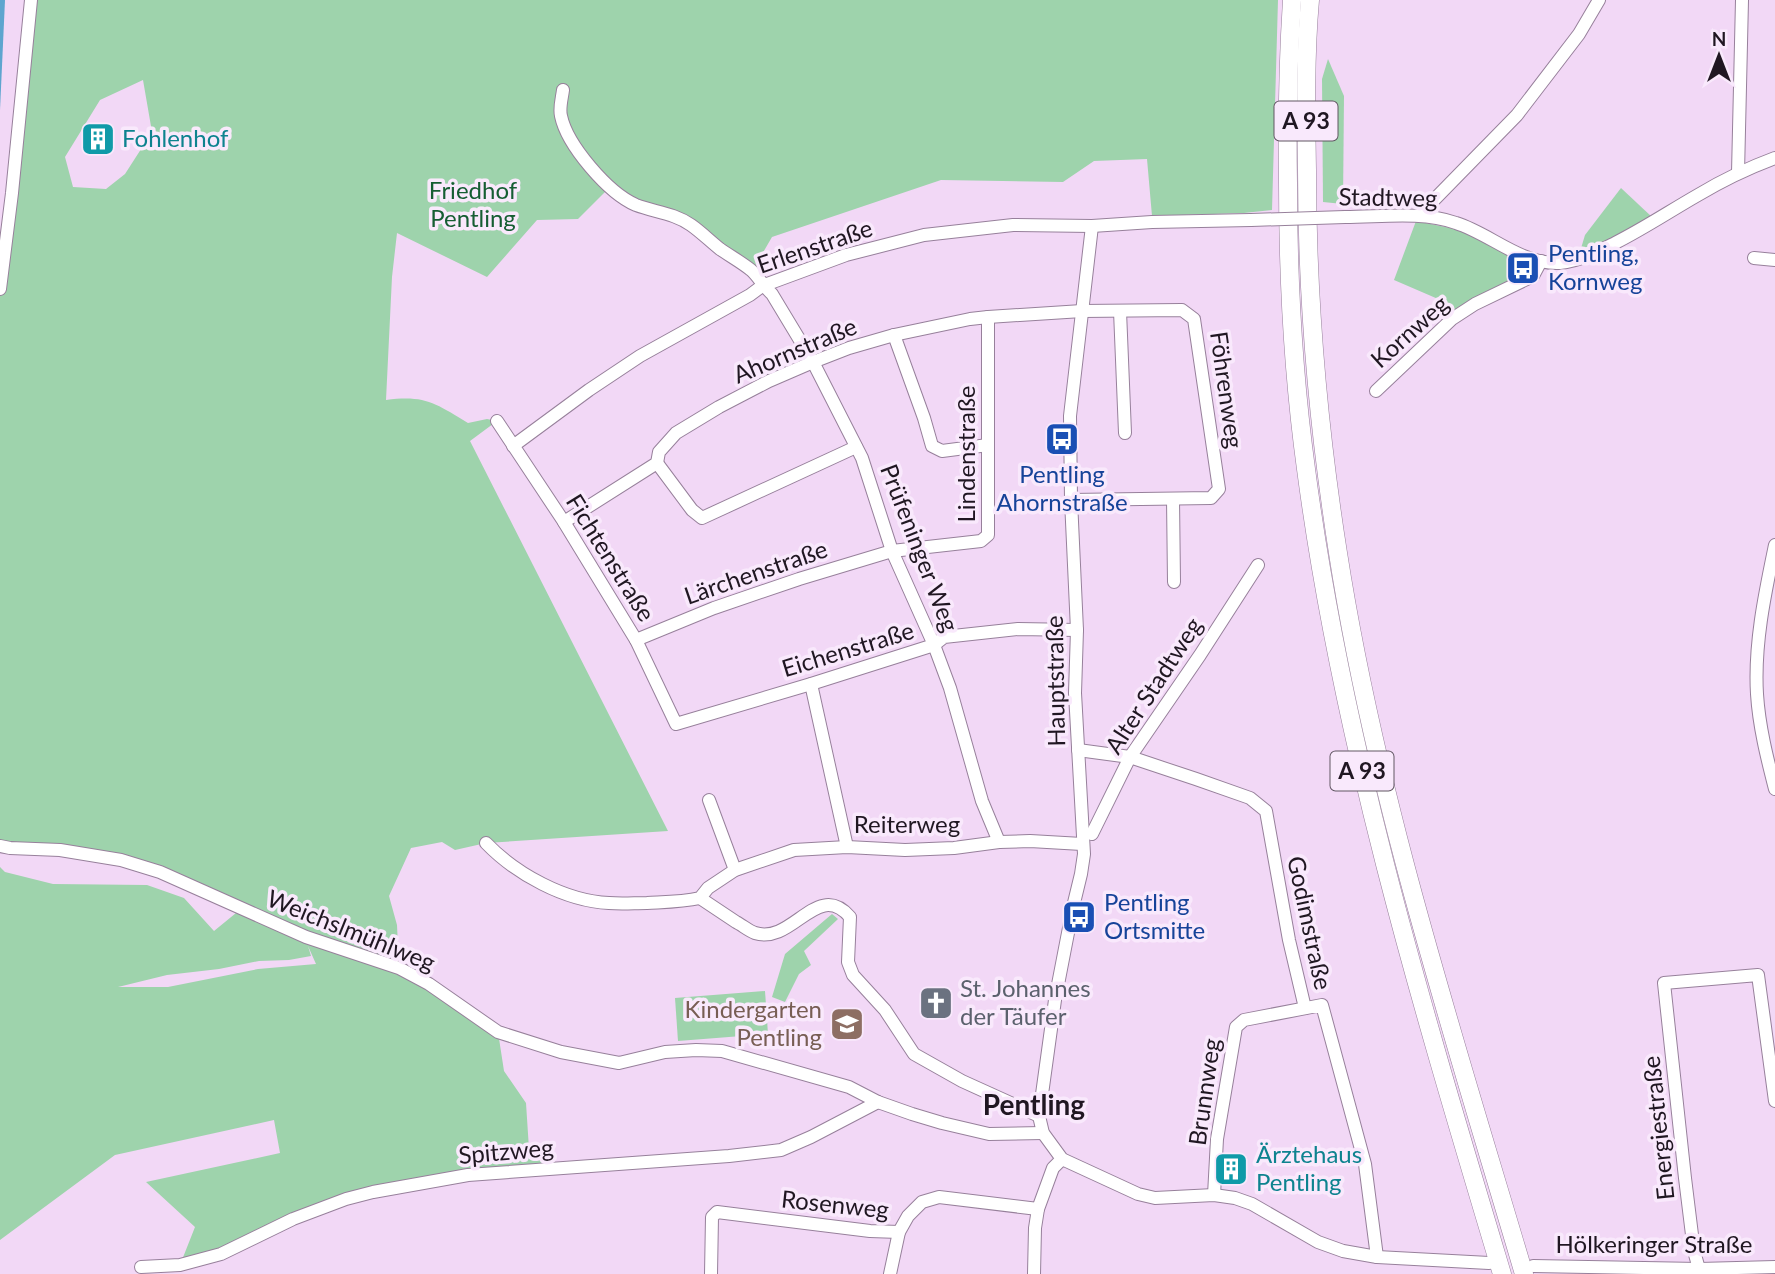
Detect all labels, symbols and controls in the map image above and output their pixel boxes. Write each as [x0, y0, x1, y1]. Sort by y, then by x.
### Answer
north arrow [1684, 21, 1754, 91]
text: N [1712, 27, 1726, 50]
road number: A 93 [1274, 102, 1338, 140]
building icon: Fohlenhof [79, 120, 117, 158]
place label: Fohlenhof [122, 123, 229, 152]
park label: Friedhof Pentling [429, 175, 518, 232]
street label: Stadtweg [1338, 181, 1438, 212]
street label: Erlenstraße [753, 212, 876, 279]
place label: Pentling, Kornweg [1548, 238, 1643, 295]
bus stop icon: Pentling, Kornweg [1504, 249, 1542, 287]
street label: Kornweg [1364, 288, 1454, 373]
street label: Ahornstraße [728, 311, 861, 389]
street label: Föhrenweg [1205, 330, 1250, 450]
street label: Lindenstraße [951, 385, 980, 523]
bus stop icon: Pentling Ahornstraße [1043, 420, 1081, 458]
place label: Pentling Ahornstraße [996, 459, 1128, 516]
street label: Prüfeninger Weg [875, 460, 966, 635]
street label: Fichtenstraße [561, 488, 662, 626]
street label: Lärchenstraße [680, 534, 831, 610]
street label: Alter Stadtweg [1098, 612, 1207, 759]
street label: Eichenstraße [778, 615, 917, 682]
street label: Hauptstraße [1039, 615, 1070, 747]
road number: A 93 [1330, 751, 1394, 790]
street label: Reiterweg [854, 809, 960, 838]
street label: Godimstraße [1282, 853, 1339, 992]
street label: Weichslmühlweg [263, 883, 440, 977]
place label: Pentling Ortsmitte [1104, 887, 1205, 944]
bus stop icon: Pentling Ortsmitte [1060, 898, 1098, 936]
place label: St. Johannes der Täufer [960, 973, 1091, 1030]
church icon: St. Johannes der Täufer [917, 984, 955, 1022]
place label: Kindergarten Pentling [685, 994, 822, 1051]
school or university icon: Kindergarten Pentling [828, 1005, 866, 1043]
street label: Brunnweg [1182, 1036, 1225, 1147]
street label: Energiestraße [1636, 1055, 1680, 1202]
district label: Pentling [983, 1087, 1085, 1121]
street label: Spitzweg [457, 1132, 555, 1169]
place label: Ärztehaus Pentling [1256, 1139, 1362, 1196]
building icon: Ärztehaus Pentling [1212, 1150, 1250, 1188]
street label: Rosenweg [780, 1183, 890, 1224]
street label: Hölkeringer Straße [1556, 1229, 1752, 1258]

